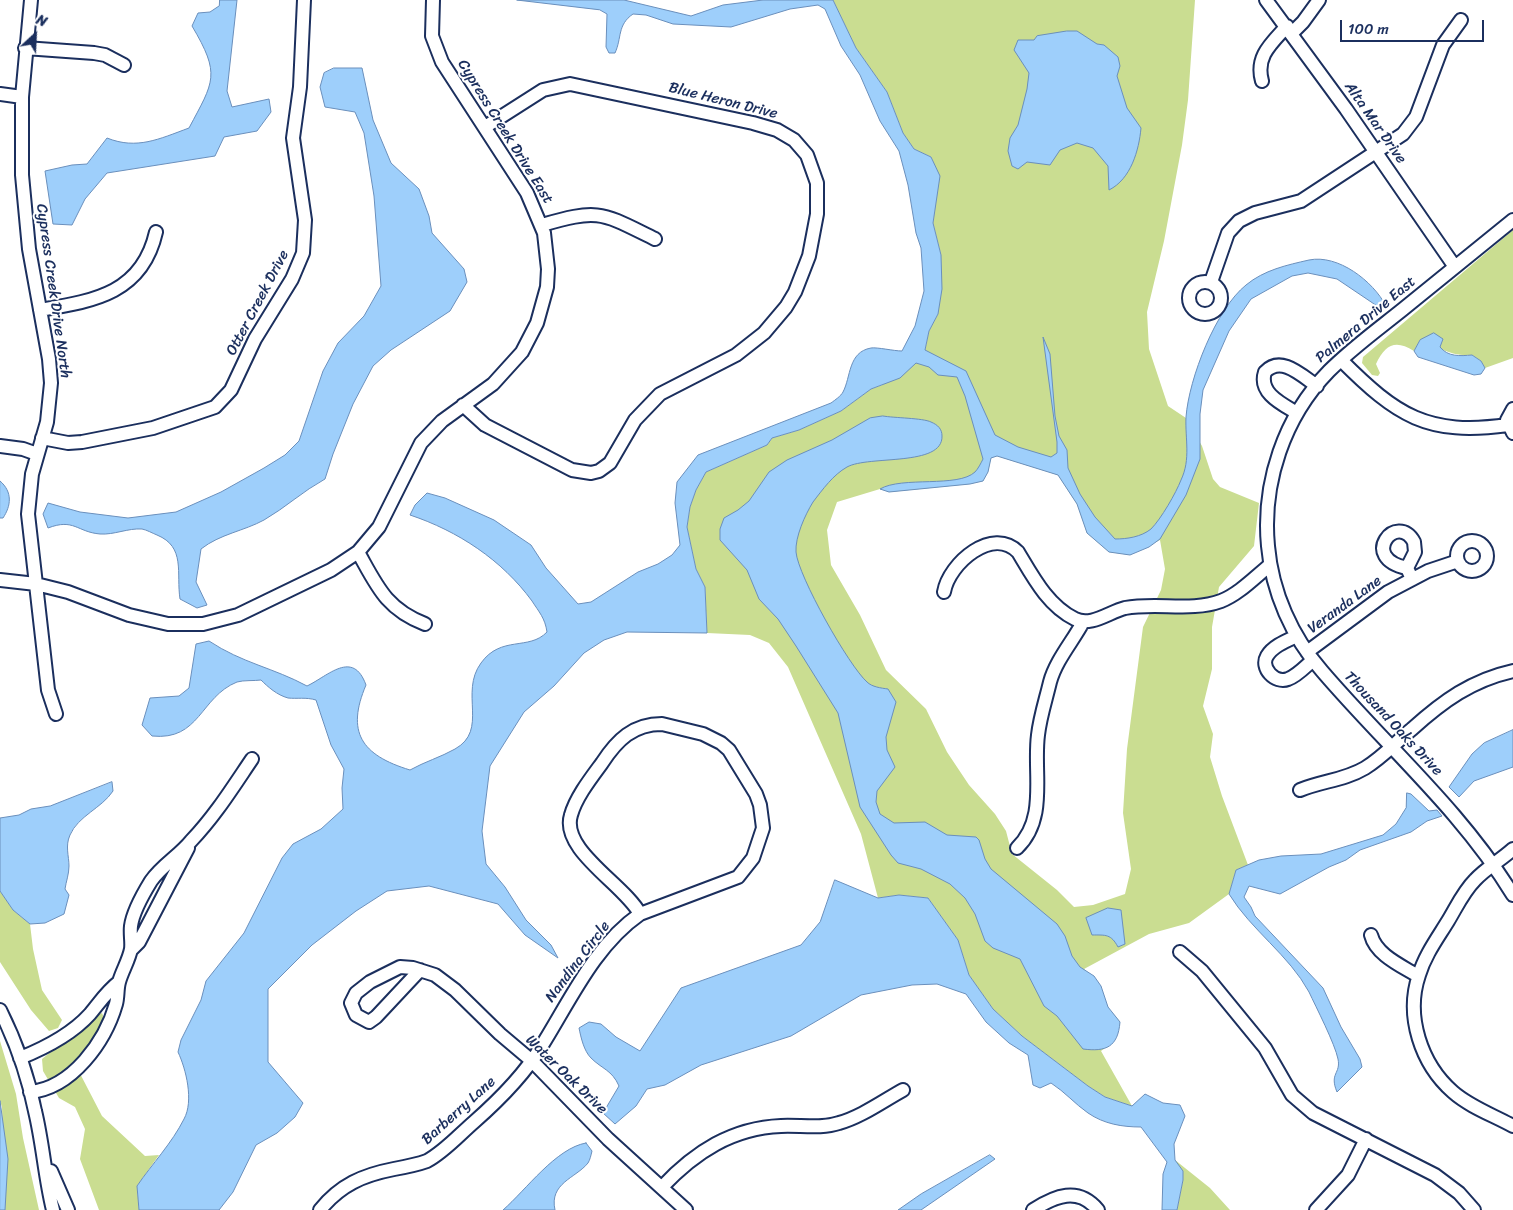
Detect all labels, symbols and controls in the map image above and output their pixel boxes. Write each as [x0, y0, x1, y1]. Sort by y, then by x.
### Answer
text: N [32, 8, 51, 34]
north arrow [10, 10, 60, 60]
scale bar [1343, 10, 1487, 42]
text: 100 m [1348, 16, 1389, 42]
street label: Cypress Creek Drive East [453, 57, 557, 207]
street label: Blue Heron Drive [667, 79, 779, 123]
street label: Alta Mar Drive [1340, 79, 1410, 167]
street label: Cypress Creek Drive North [32, 203, 74, 379]
street label: Otter Creek Drive [223, 247, 293, 359]
street label: Palmera Drive East [1312, 273, 1420, 367]
street label: Veranda Lane [1305, 572, 1385, 638]
street label: Thousand Oaks Drive [1340, 668, 1446, 780]
street label: Nandina Circle [542, 918, 614, 1006]
street label: Water Oak Drive [521, 1032, 611, 1118]
street label: Barberry Lane [418, 1073, 500, 1149]

